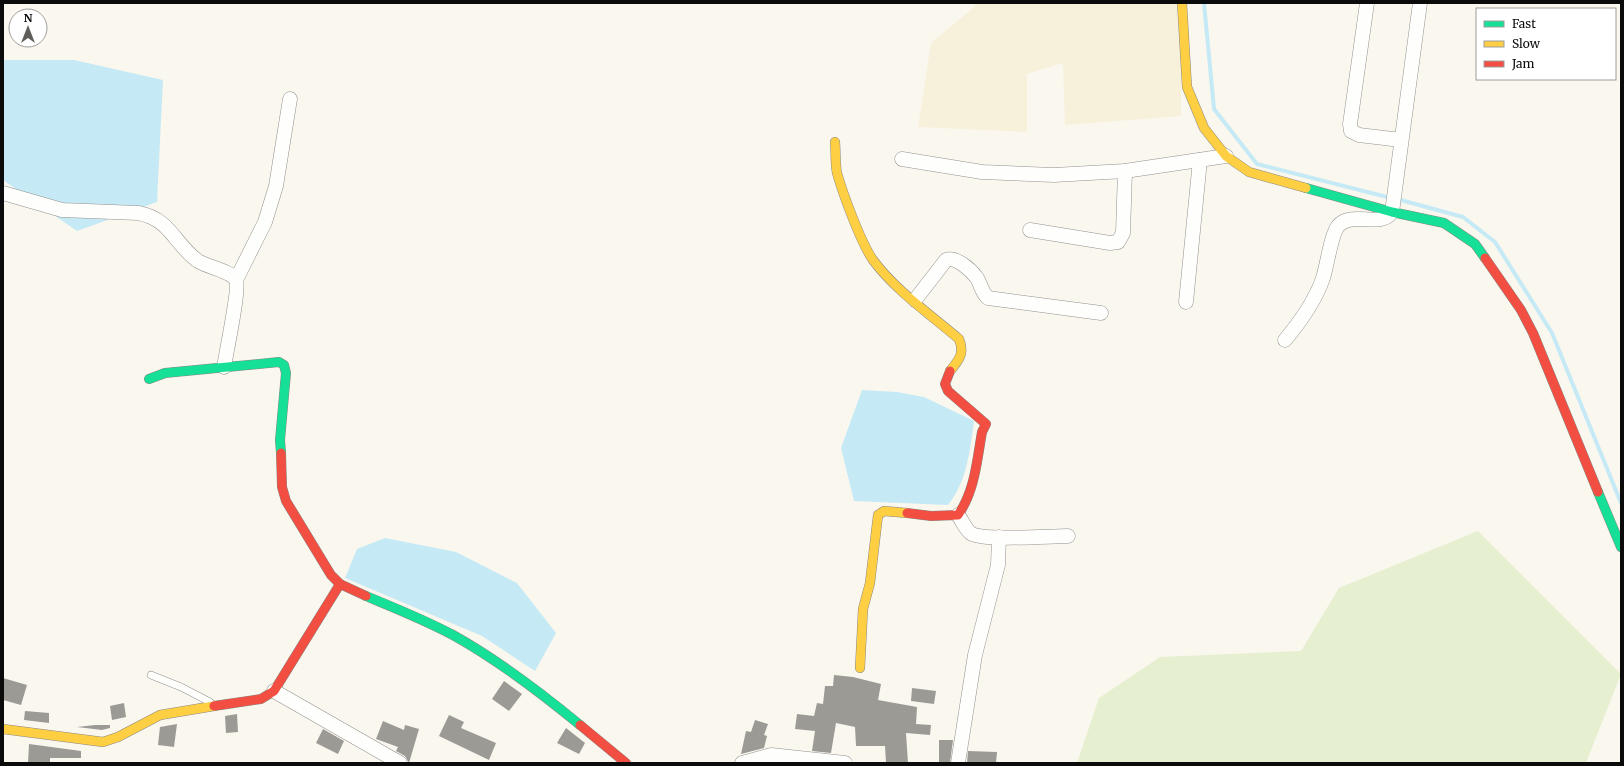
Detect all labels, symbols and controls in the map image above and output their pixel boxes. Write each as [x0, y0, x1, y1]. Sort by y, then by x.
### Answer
north arrow [8, 8, 48, 48]
legend [1476, 8, 1616, 80]
text: N [24, 11, 33, 25]
text: Fast [1512, 16, 1536, 31]
text: Slow [1512, 36, 1541, 51]
text: Jam [1511, 56, 1535, 71]

